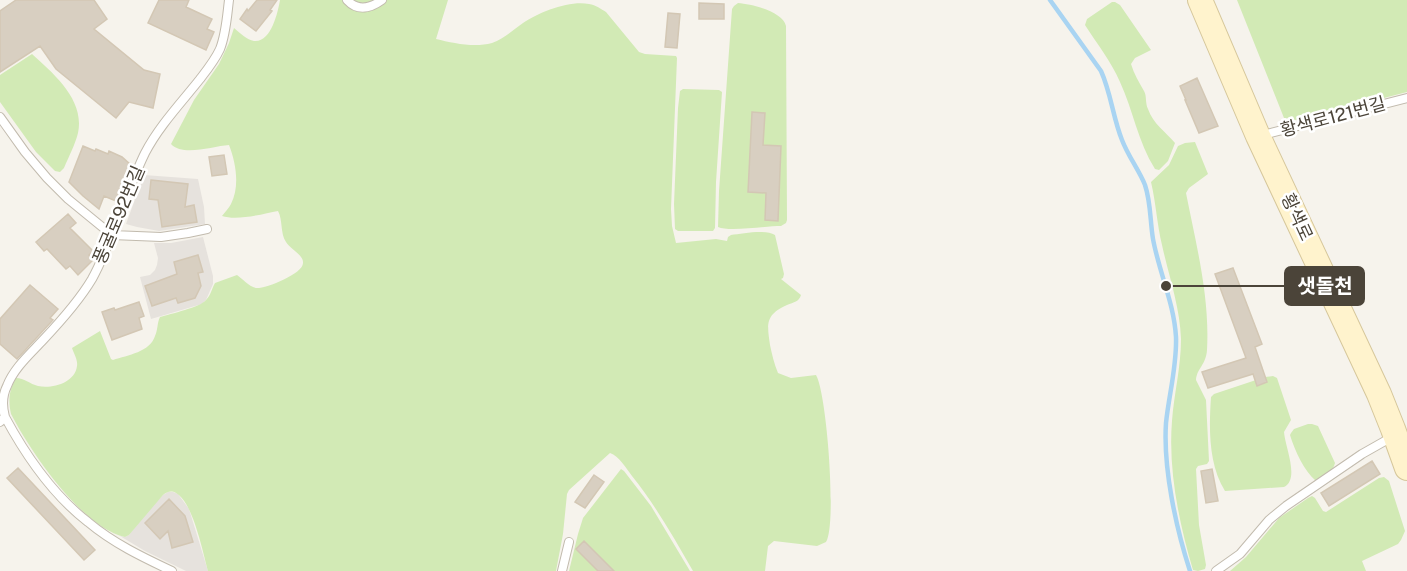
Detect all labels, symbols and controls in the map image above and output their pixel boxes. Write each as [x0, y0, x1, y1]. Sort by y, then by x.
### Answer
street label: 황색로121번길 [1278, 92, 1388, 141]
street label: 풍굴로92번길 [88, 162, 149, 267]
street label: 황색로 [1277, 190, 1317, 244]
callout: 샛돌천 [1285, 267, 1364, 305]
text: 샛돌천 [1297, 274, 1353, 298]

